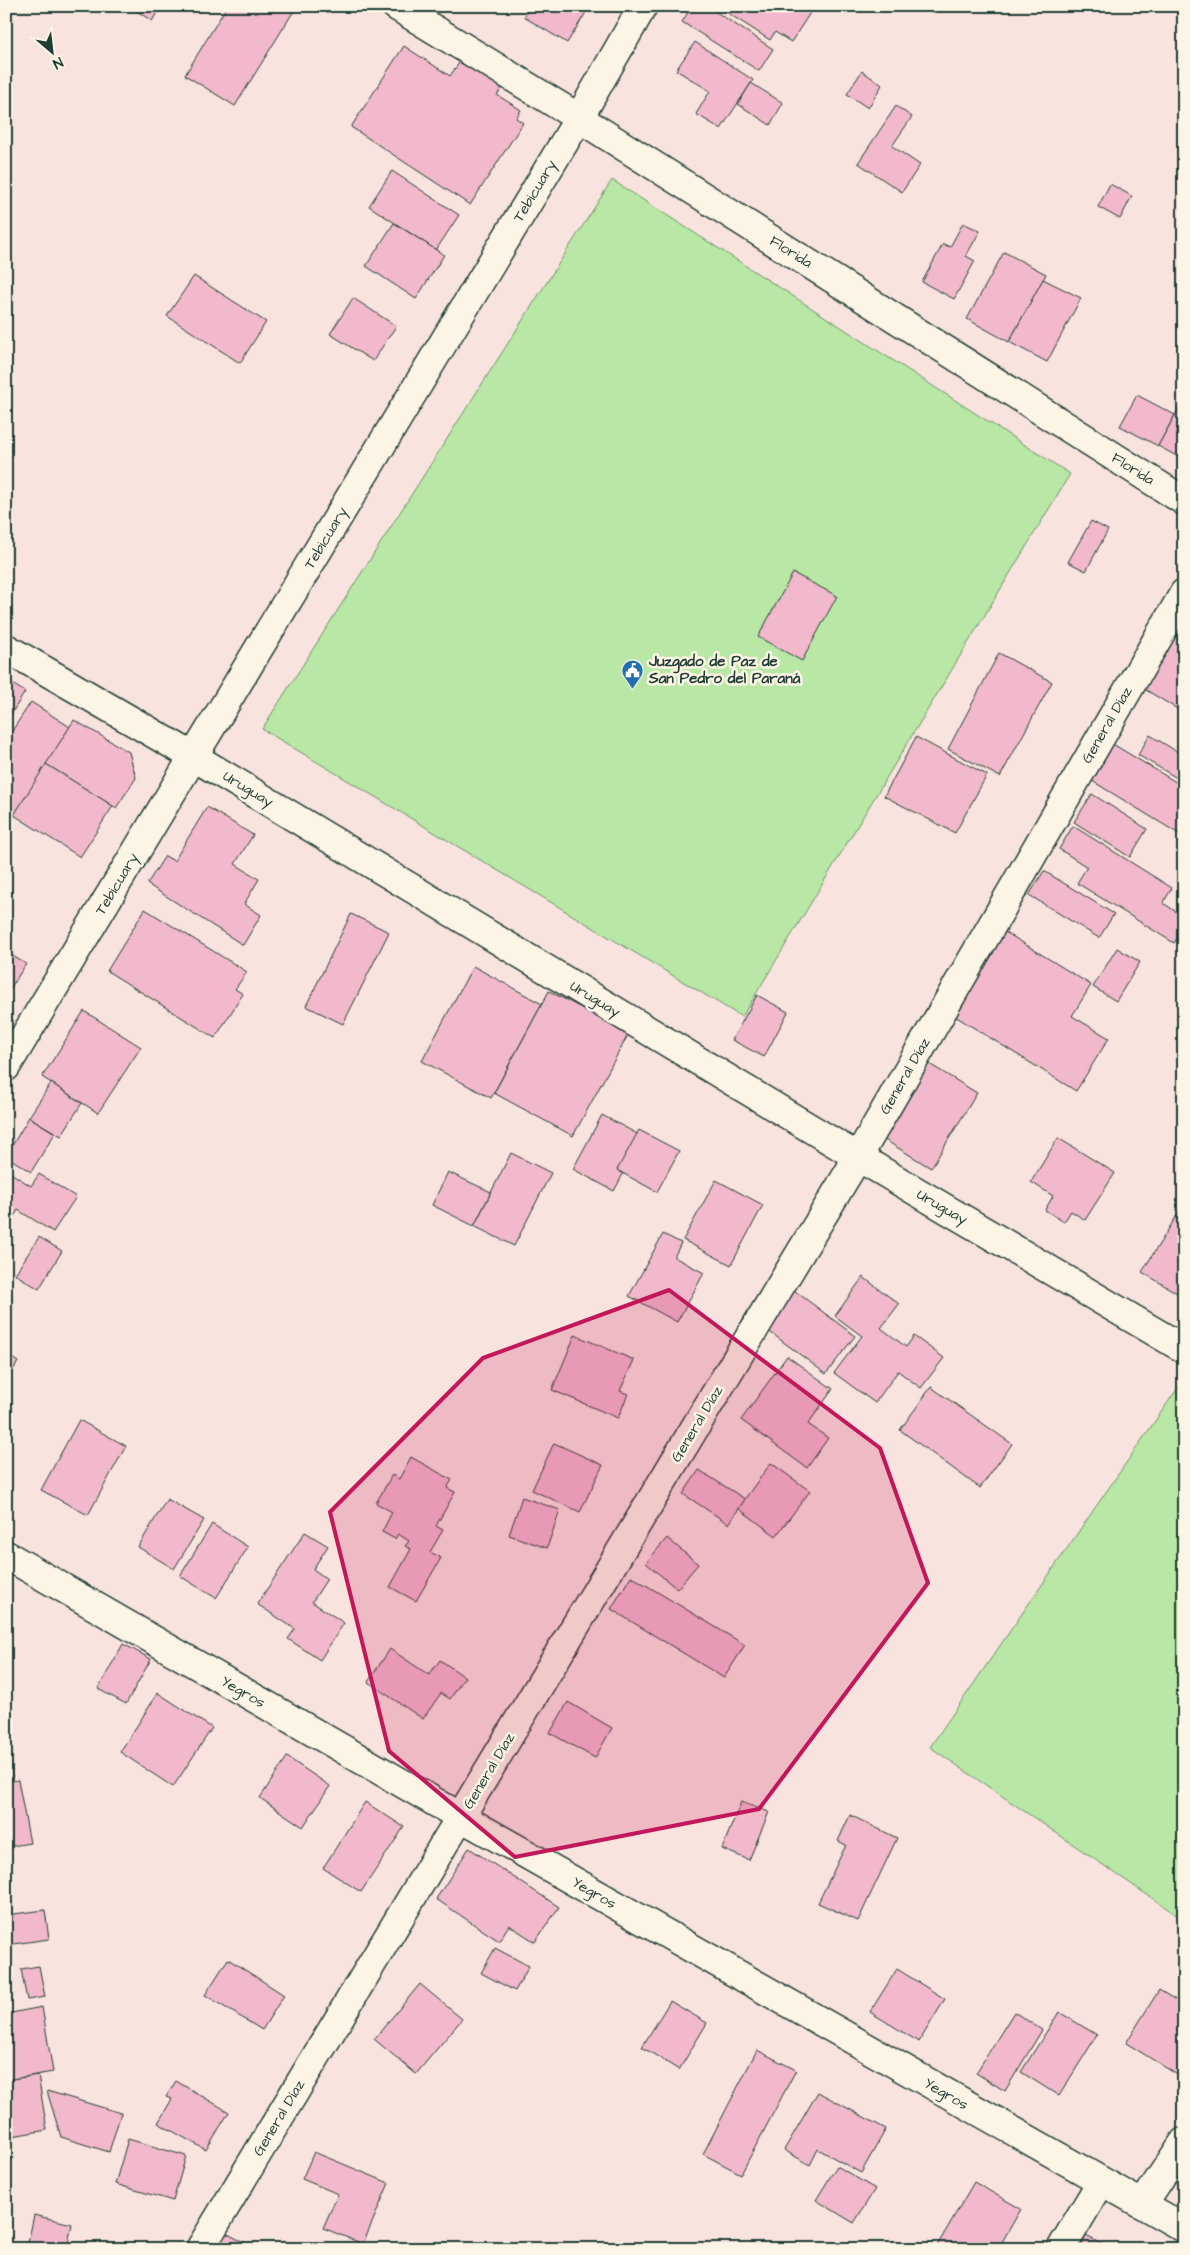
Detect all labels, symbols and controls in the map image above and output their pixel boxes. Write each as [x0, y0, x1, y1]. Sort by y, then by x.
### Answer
north arrow [28, 28, 78, 78]
text: N [49, 52, 66, 74]
street label: Tebicuary [508, 156, 563, 227]
street label: Florida [765, 231, 817, 274]
street label: Florida [1107, 448, 1159, 491]
street label: Tebicuary [299, 503, 354, 574]
place label: Juzgado de Paz de San Pedro del Paraná [648, 651, 801, 689]
public building icon: Juzgado de Paz de San Pedro del Paraná [621, 658, 645, 689]
street label: General Díaz [1077, 682, 1138, 767]
street label: Uruguay [218, 766, 277, 813]
street label: Tebicuary [90, 849, 145, 920]
street label: Uruguay [565, 976, 624, 1023]
street label: General Díaz [875, 1033, 936, 1118]
street label: Uruguay [912, 1184, 971, 1231]
street label: General Díaz [666, 1381, 728, 1466]
street label: Yegros [216, 1671, 269, 1714]
street label: General Díaz [458, 1728, 520, 1813]
street label: Yegros [567, 1872, 620, 1915]
street label: Yegros [919, 2073, 972, 2116]
street label: General Díaz [248, 2075, 310, 2160]

